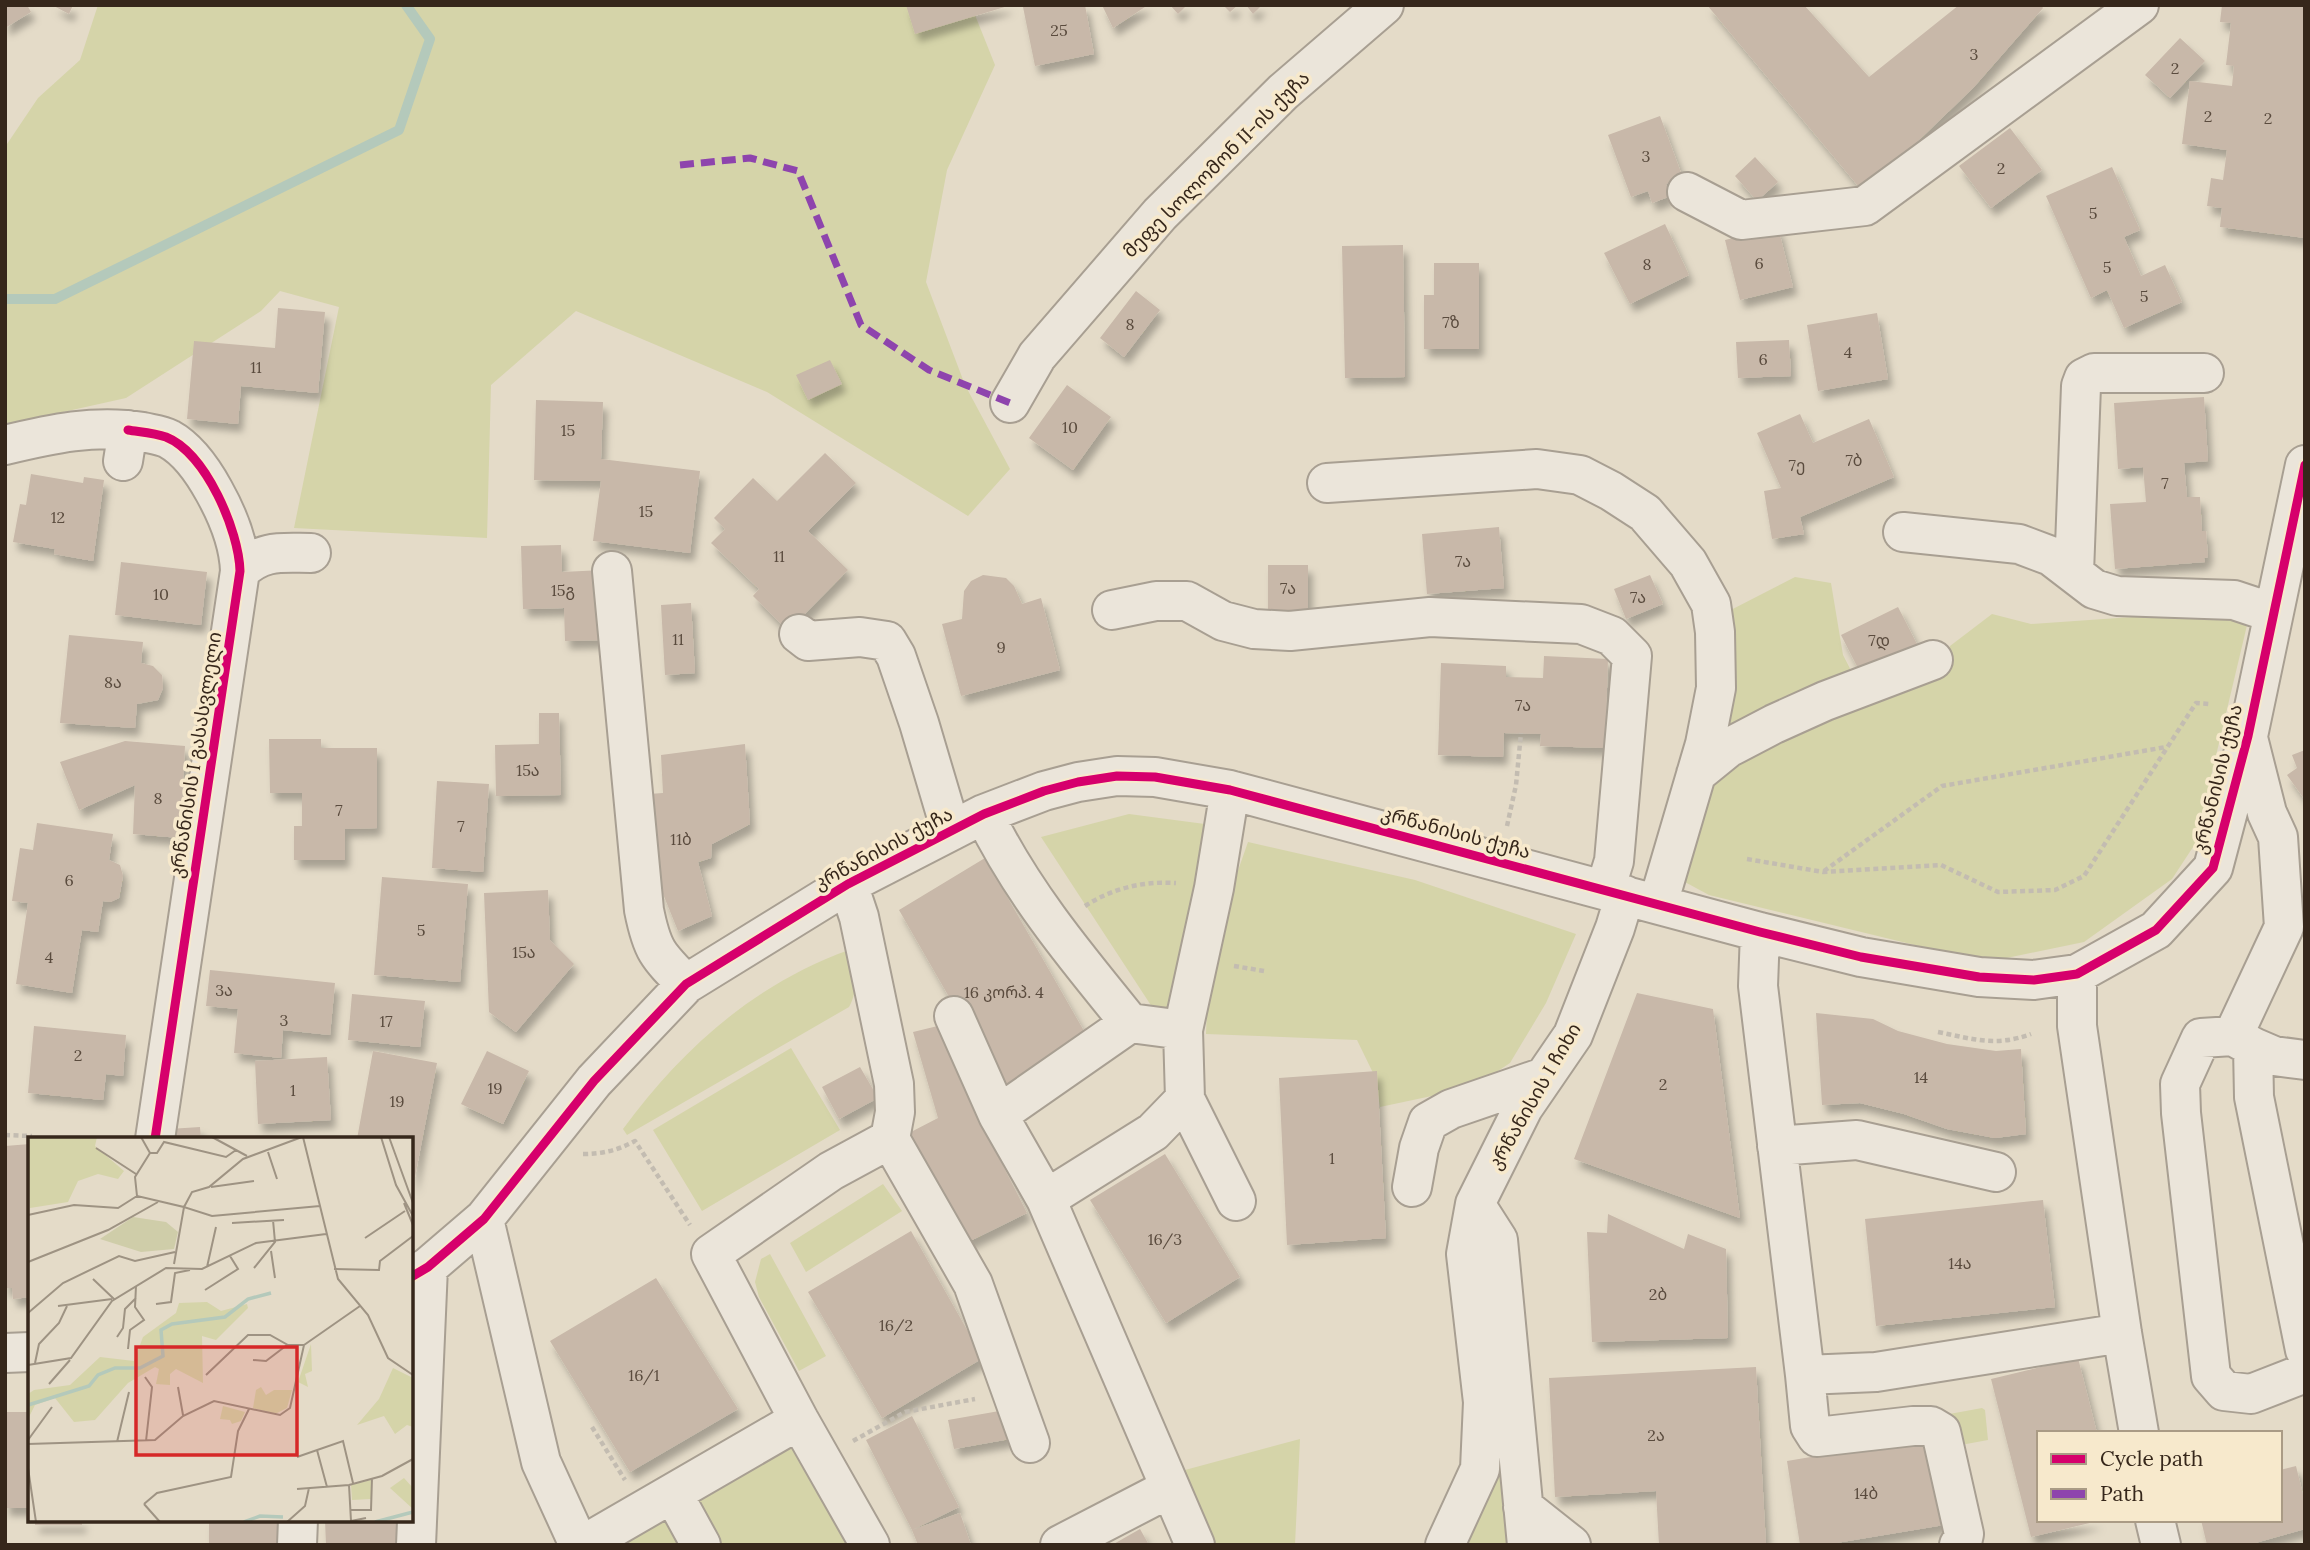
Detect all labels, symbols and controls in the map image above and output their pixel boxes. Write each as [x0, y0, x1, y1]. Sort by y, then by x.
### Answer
house number: 25 [1050, 20, 1068, 40]
house number: 3 [1970, 44, 1979, 64]
house number: 2 [2171, 58, 2179, 78]
street label: მეფე სოლომონ II-ის ქუჩა [1118, 66, 1315, 263]
house number: 2 [2204, 106, 2212, 126]
house number: 2 [2264, 108, 2272, 128]
house number: 3 [1642, 146, 1651, 166]
house number: 2 [1997, 158, 2005, 178]
house number: 5 [2089, 203, 2097, 223]
house number: 6 [1754, 253, 1764, 273]
house number: 8 [1643, 254, 1652, 274]
house number: 5 [2103, 257, 2111, 277]
house number: 5 [2140, 286, 2148, 306]
house number: 7ზ [1442, 312, 1460, 332]
house number: 8 [1126, 314, 1135, 334]
house number: 4 [1844, 342, 1853, 362]
house number: 6 [1758, 349, 1768, 369]
house number: 11 [250, 357, 262, 377]
house number: 10 [1062, 417, 1078, 437]
house number: 15 [561, 420, 575, 440]
house number: 7ბ [1845, 450, 1863, 470]
house number: 7ე [1789, 455, 1805, 475]
house number: 7 [2161, 473, 2169, 493]
house number: 15 [639, 501, 653, 521]
house number: 12 [51, 507, 65, 527]
house number: 11 [773, 546, 785, 566]
house number: 7ა [1455, 551, 1471, 571]
house number: 7ა [1280, 578, 1296, 598]
house number: 15გ [551, 580, 575, 600]
house number: 10 [153, 584, 169, 604]
house number: 7ა [1630, 587, 1646, 607]
house number: 11 [672, 629, 684, 649]
street label: კრწანისის I გასასვლელი [164, 630, 227, 880]
house number: 7დ [1868, 630, 1890, 651]
house number: 9 [996, 637, 1006, 657]
house number: 8ა [104, 672, 122, 692]
house number: 7ა [1515, 695, 1531, 715]
street label: კრწანისის ქუჩა [2187, 702, 2247, 856]
house number: 15ა [516, 760, 540, 780]
house number: 8 [154, 788, 163, 808]
house number: 7 [335, 800, 343, 820]
street label: კრწანისის ქუჩა [810, 801, 956, 895]
street label: კრწანისის ქუჩა [1379, 801, 1533, 863]
house number: 7 [457, 816, 465, 836]
house number: 11ბ [670, 829, 692, 849]
house number: 6 [64, 870, 74, 890]
house number: 5 [417, 920, 425, 940]
house number: 15ა [512, 942, 536, 962]
house number: 4 [45, 947, 54, 967]
house number: 3ა [215, 980, 233, 1000]
house number: 16 კორპ. 4 [964, 982, 1044, 1002]
house number: 3 [280, 1010, 289, 1030]
house number: 17 [379, 1011, 393, 1031]
street label: კრწანისის I ჩიხი [1482, 1018, 1586, 1174]
house number: 2 [74, 1045, 82, 1065]
house number: 14 [1914, 1067, 1929, 1087]
house number: 2 [1659, 1074, 1667, 1094]
house number: 19 [487, 1078, 503, 1098]
house number: 1 [290, 1080, 296, 1100]
house number: 19 [389, 1091, 405, 1111]
inset map [28, 1137, 413, 1522]
house number: 1 [1329, 1148, 1335, 1168]
house number: 16/3 [1148, 1229, 1182, 1250]
house number: 14ა [1948, 1253, 1972, 1273]
house number: 2ბ [1649, 1284, 1667, 1304]
house number: 16/2 [879, 1315, 913, 1336]
house number: 16/1 [628, 1365, 660, 1386]
house number: 2ა [1647, 1425, 1665, 1445]
legend [2037, 1431, 2282, 1522]
text: Cycle path [2100, 1445, 2203, 1472]
text: Path [2100, 1480, 2144, 1507]
house number: 14ბ [1854, 1483, 1878, 1503]

